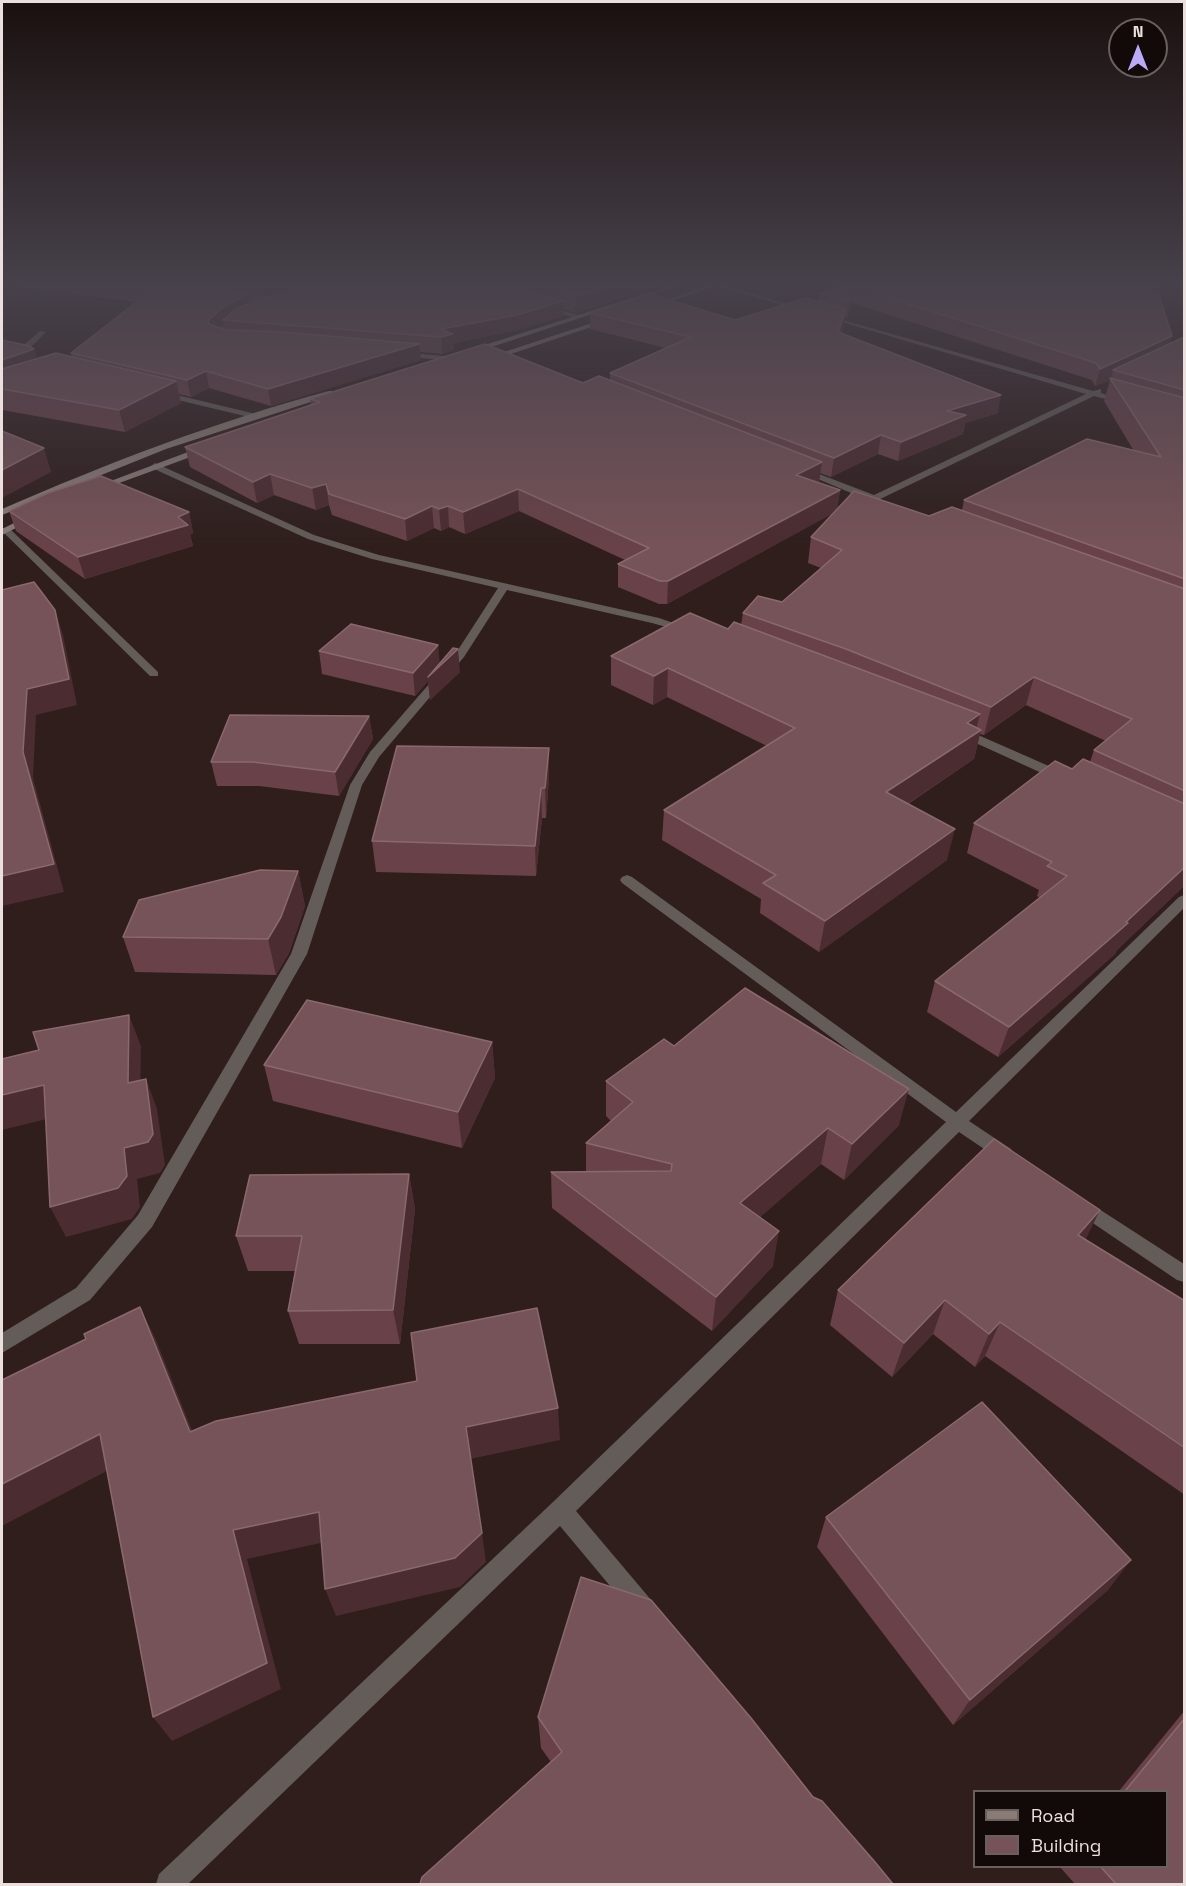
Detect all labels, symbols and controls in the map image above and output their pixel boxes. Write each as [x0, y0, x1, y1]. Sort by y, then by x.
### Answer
north arrow [1108, 18, 1168, 78]
text: N [1133, 21, 1143, 42]
legend [973, 1790, 1168, 1868]
text: Road [1031, 1804, 1075, 1827]
text: Building [1031, 1834, 1101, 1857]

